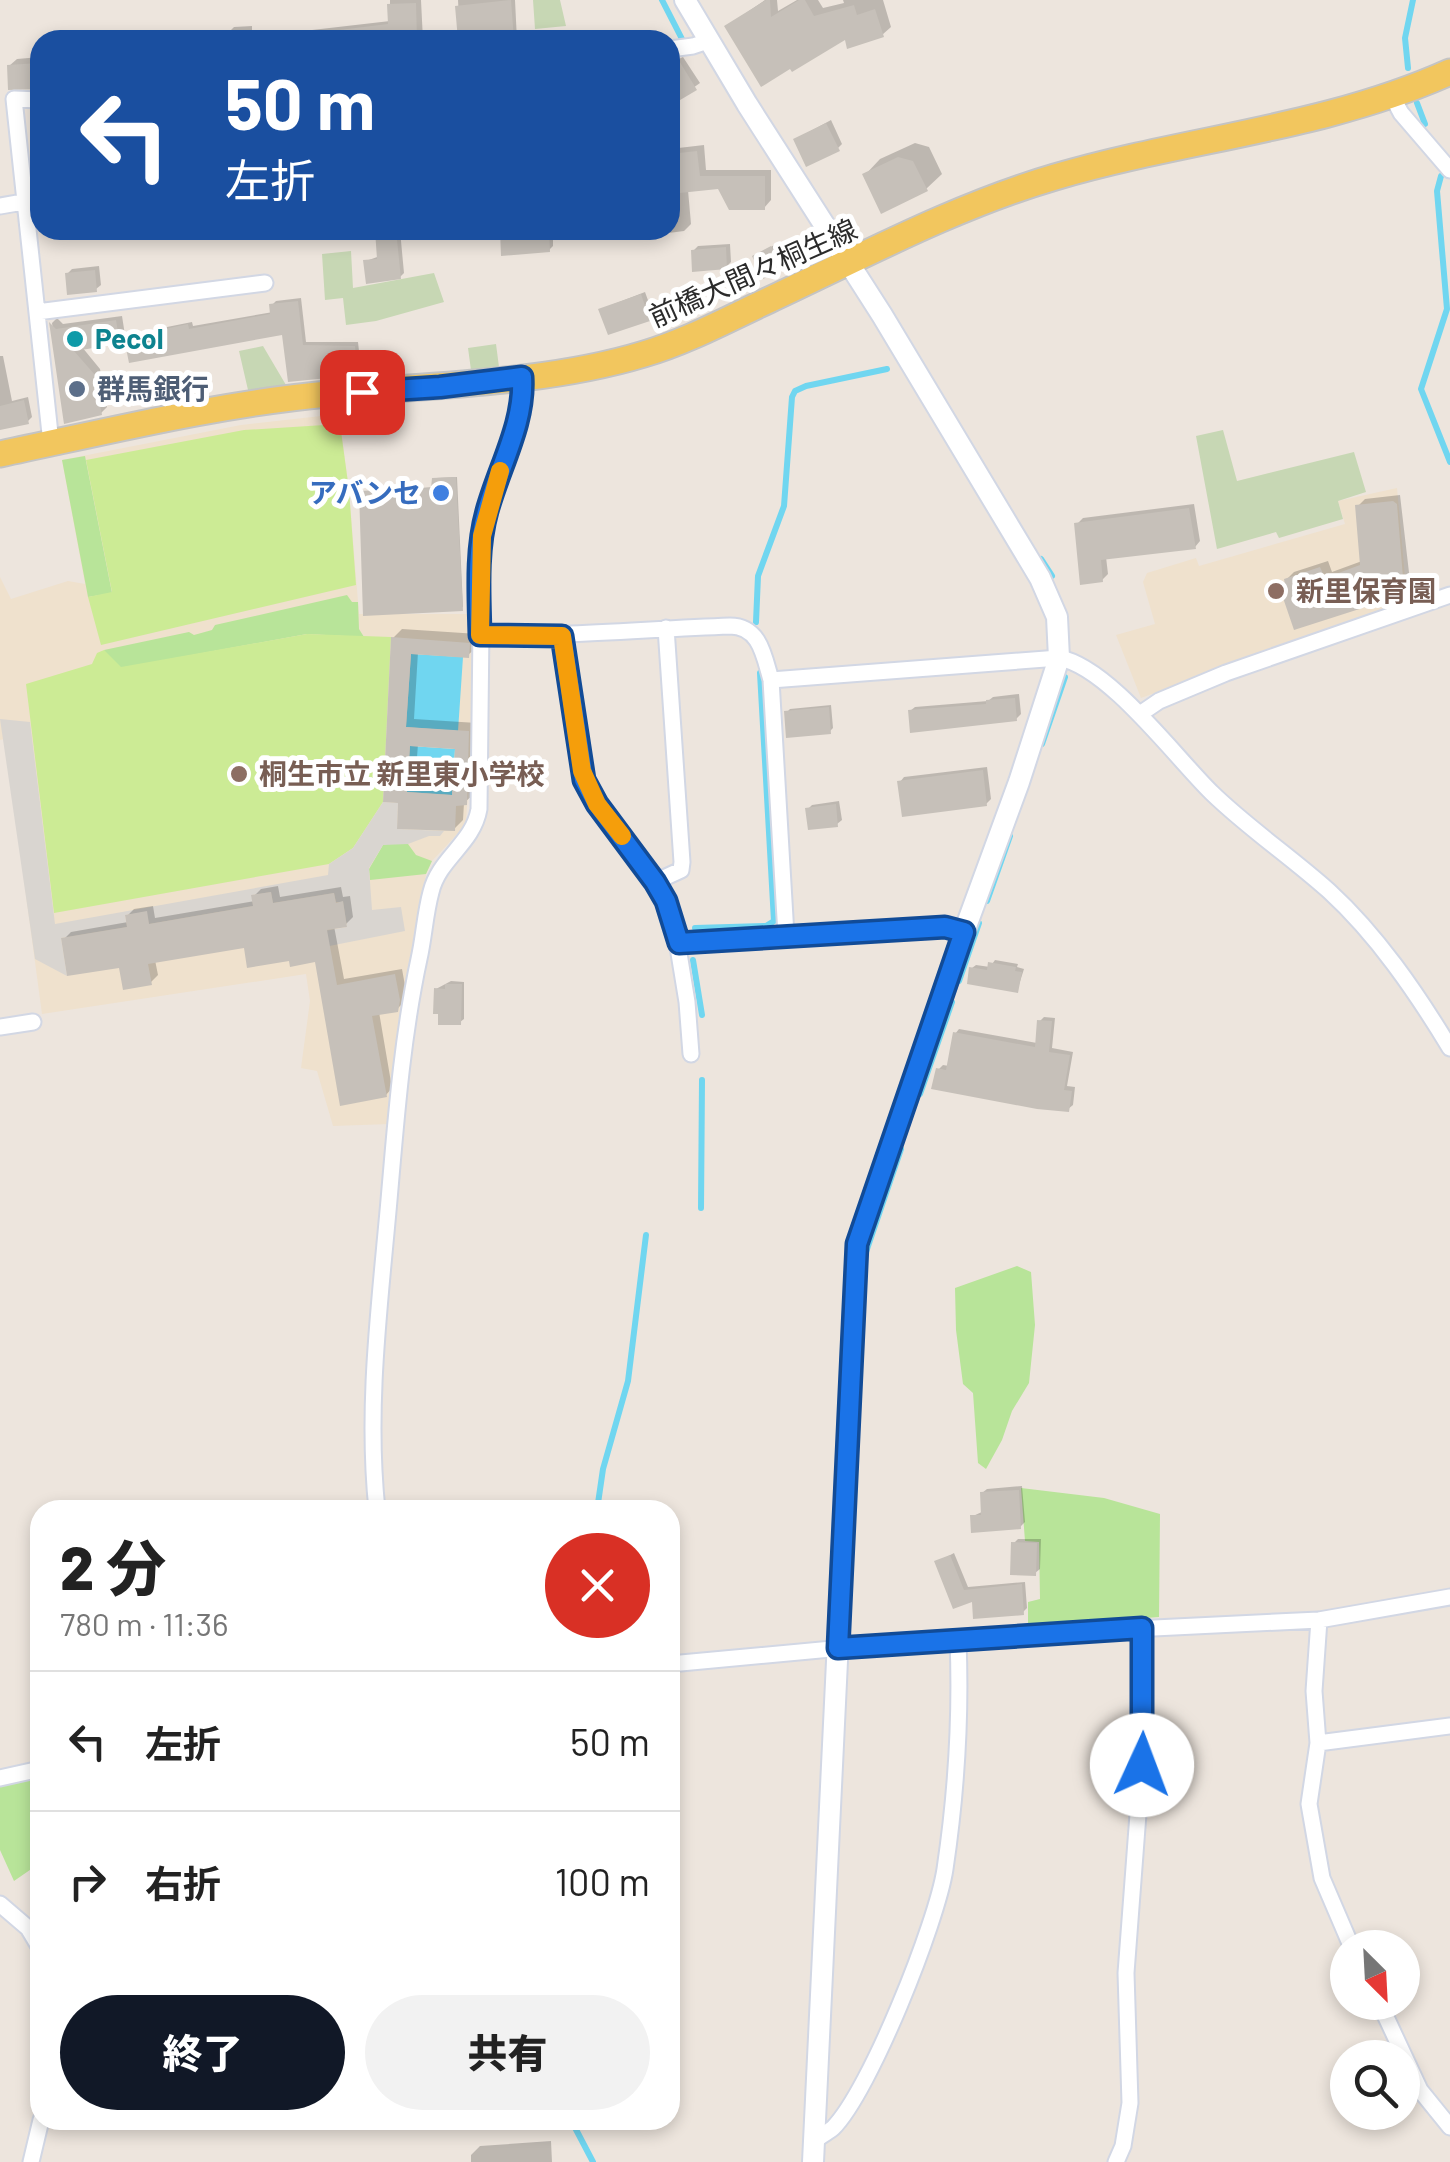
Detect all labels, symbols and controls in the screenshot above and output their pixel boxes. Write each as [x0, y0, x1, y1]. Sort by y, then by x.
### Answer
text: 50 m [225, 60, 375, 144]
icon: left [60, 70, 190, 200]
text: 左折 [225, 152, 315, 206]
street label: 前橋大間々桐生線 [643, 211, 862, 333]
place label: Pecol [95, 321, 164, 355]
marker: Pecol [64, 328, 86, 350]
pin [320, 350, 405, 435]
icon: arrive [335, 365, 390, 420]
place label: 群馬銀行 [97, 371, 209, 405]
marker: 群馬銀行 [66, 378, 88, 400]
place label: アバンセ [309, 475, 421, 509]
marker: アバンセ [430, 482, 452, 504]
place label: 新里保育園 [1296, 573, 1436, 607]
marker: 新里保育園 [1265, 580, 1287, 602]
place label: 桐生市立 新里東小学校 [259, 756, 545, 790]
marker: 桐生市立 新里東小学校 [228, 763, 250, 785]
text: 2 分 [60, 1530, 166, 1602]
button: close [545, 1533, 650, 1638]
text: 780 m · 11:36 [60, 1604, 229, 1642]
position arrow [1090, 1713, 1194, 1817]
icon: left [60, 1714, 115, 1769]
text: 50 m [570, 1718, 650, 1764]
text: 左折 [145, 1720, 221, 1766]
icon: right [60, 1854, 115, 1909]
text: 100 m [555, 1858, 650, 1904]
text: 右折 [145, 1860, 221, 1906]
north arrow [1330, 1930, 1420, 2020]
map controls [1330, 1930, 1420, 2130]
button: 終了 [60, 1995, 345, 2110]
button: 共有 [365, 1995, 650, 2110]
button: search [1330, 2040, 1420, 2130]

